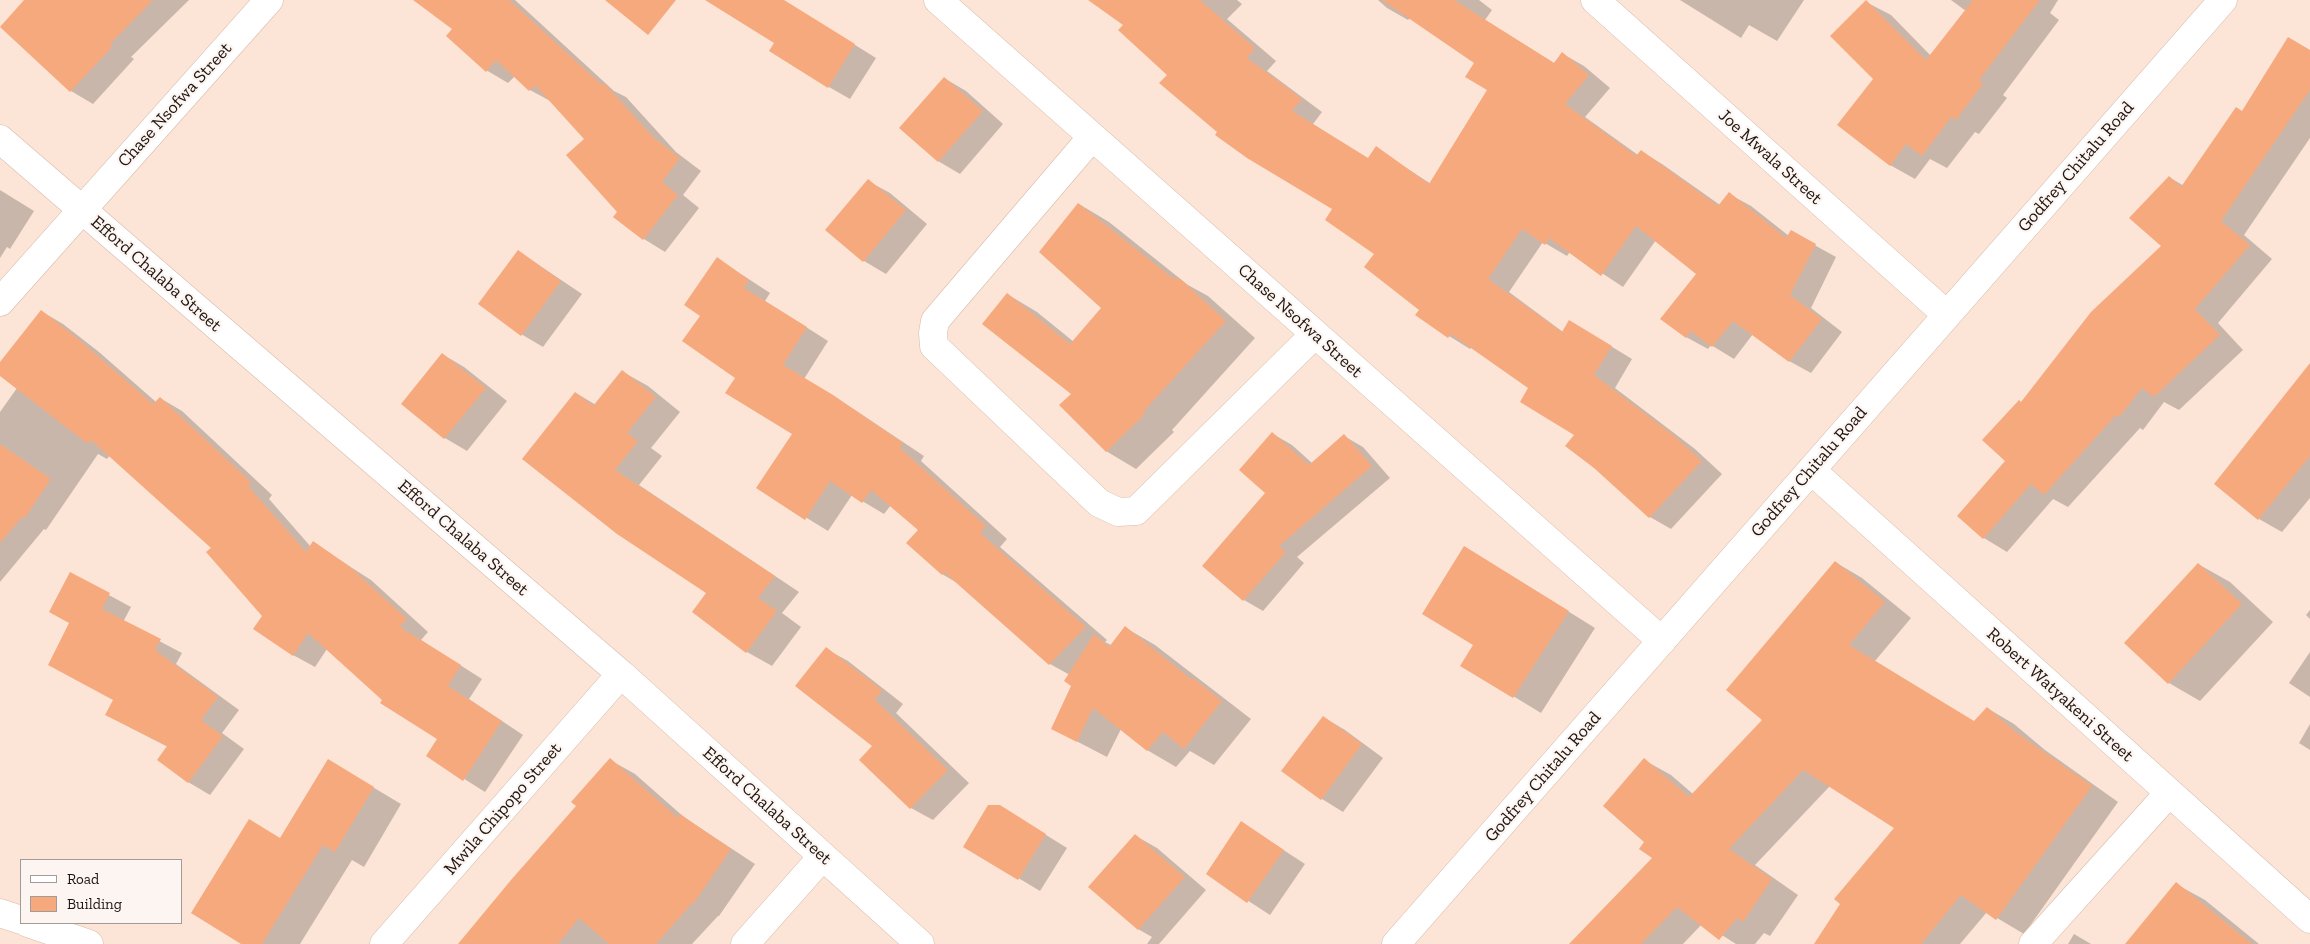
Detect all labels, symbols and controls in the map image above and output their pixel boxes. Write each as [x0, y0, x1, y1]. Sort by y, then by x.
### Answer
street label: Chase Nsofwa Street [113, 38, 237, 172]
street label: Godfrey Chitalu Road [2013, 97, 2139, 237]
street label: Joe Mwala Street [1714, 105, 1826, 209]
street label: Efford Chalaba Street [86, 211, 226, 337]
street label: Chase Nsofwa Street [1233, 259, 1367, 383]
street label: Godfrey Chitalu Road [1746, 402, 1872, 542]
street label: Efford Chalaba Street [393, 475, 533, 601]
street label: Robert Watyakeni Street [1982, 623, 2138, 767]
street label: Godfrey Chitalu Road [1480, 707, 1606, 847]
street label: Mwila Chipopo Street [440, 738, 566, 880]
street label: Efford Chalaba Street [698, 742, 836, 870]
legend [20, 859, 182, 924]
text: Road [67, 870, 99, 888]
text: Building [67, 895, 122, 913]

